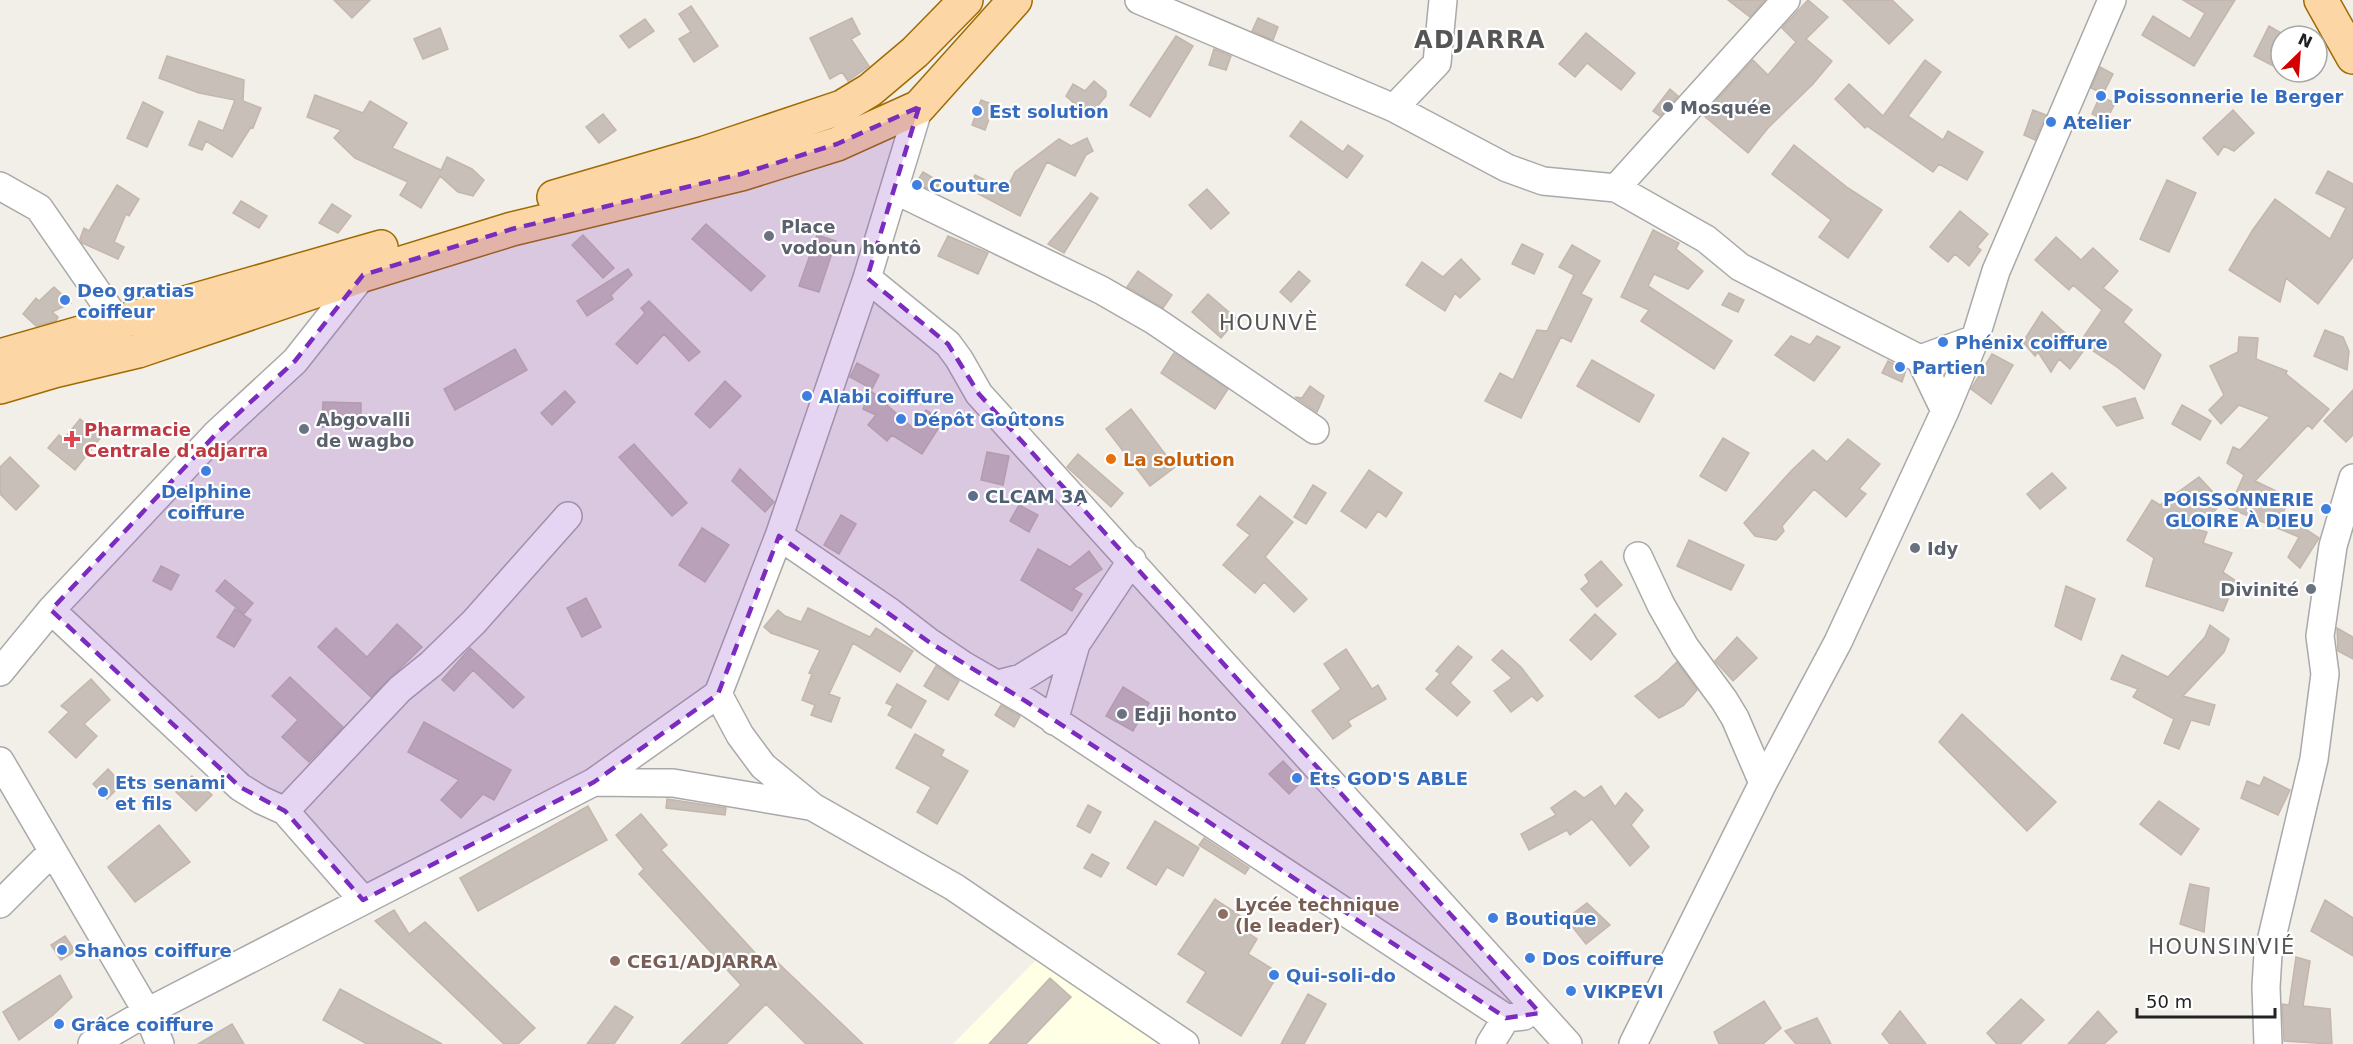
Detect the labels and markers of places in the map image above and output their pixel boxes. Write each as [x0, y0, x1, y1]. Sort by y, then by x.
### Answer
place label: Poissonnerie le Berger [2113, 86, 2343, 107]
marker: Poissonnerie le Berger [2094, 89, 2108, 103]
place label: Mosquée [1680, 97, 1771, 118]
marker: Mosquée [1661, 100, 1675, 114]
place label: Est solution [989, 101, 1109, 122]
marker: Est solution [970, 104, 984, 118]
place label: Atelier [2063, 112, 2131, 133]
marker: Atelier [2044, 115, 2058, 129]
place label: Couture [929, 175, 1010, 196]
marker: Couture [910, 178, 924, 192]
place label: Place vodoun hontô [781, 216, 921, 258]
marker: Place vodoun hontô [762, 229, 776, 243]
place label: Deo gratias coiffeur [77, 280, 194, 322]
marker: Deo gratias coiffeur [58, 293, 72, 307]
place label: Phénix coiffure [1955, 332, 2108, 353]
marker: Phénix coiffure [1936, 335, 1950, 349]
place label: Partien [1912, 357, 1986, 378]
marker: Partien [1893, 360, 1907, 374]
place label: Alabi coiffure [819, 386, 954, 407]
marker: Alabi coiffure [800, 389, 814, 403]
place label: Abgovalli de wagbo [316, 409, 414, 451]
place label: Dépôt Goûtons [913, 409, 1065, 430]
marker: Dépôt Goûtons [894, 412, 908, 426]
place label: Pharmacie Centrale d'adjarra [84, 419, 268, 461]
marker: Abgovalli de wagbo [297, 422, 311, 436]
marker: Pharmacie Centrale d'adjarra [65, 432, 79, 446]
place label: La solution [1123, 449, 1235, 470]
marker: La solution [1104, 452, 1118, 466]
marker: Delphine coiffure [199, 464, 213, 478]
place label: Delphine coiffure [161, 481, 251, 523]
place label: CLCAM 3A [985, 486, 1088, 507]
marker: CLCAM 3A [966, 489, 980, 503]
place label: POISSONNERIE GLOIRE À DIEU [2163, 489, 2314, 531]
marker: POISSONNERIE GLOIRE À DIEU [2319, 502, 2333, 516]
place label: Idy [1927, 538, 1959, 559]
marker: Idy [1908, 541, 1922, 555]
place label: Divinité [2220, 579, 2299, 600]
marker: Divinité [2304, 582, 2318, 596]
place label: Edji honto [1134, 704, 1237, 725]
marker: Edji honto [1115, 707, 1129, 721]
place label: Ets GOD'S ABLE [1309, 768, 1468, 789]
marker: Ets GOD'S ABLE [1290, 771, 1304, 785]
place label: Ets senami et fils [115, 772, 226, 814]
marker: Ets senami et fils [96, 785, 110, 799]
place label: Lycée technique (le leader) [1235, 894, 1400, 936]
marker: Lycée technique (le leader) [1216, 907, 1230, 921]
place label: Boutique [1505, 908, 1597, 929]
marker: Boutique [1486, 911, 1500, 925]
place label: Shanos coiffure [74, 940, 232, 961]
marker: Shanos coiffure [55, 943, 69, 957]
place label: Dos coiffure [1542, 948, 1664, 969]
place label: CEG1/ADJARRA [627, 951, 778, 972]
marker: Dos coiffure [1523, 951, 1537, 965]
marker: CEG1/ADJARRA [608, 954, 622, 968]
place label: Qui-soli-do [1286, 965, 1396, 986]
marker: Qui-soli-do [1267, 968, 1281, 982]
place label: VIKPEVI [1583, 981, 1664, 1002]
marker: VIKPEVI [1564, 984, 1578, 998]
place label: Grâce coiffure [71, 1014, 214, 1035]
marker: Grâce coiffure [52, 1017, 66, 1031]

